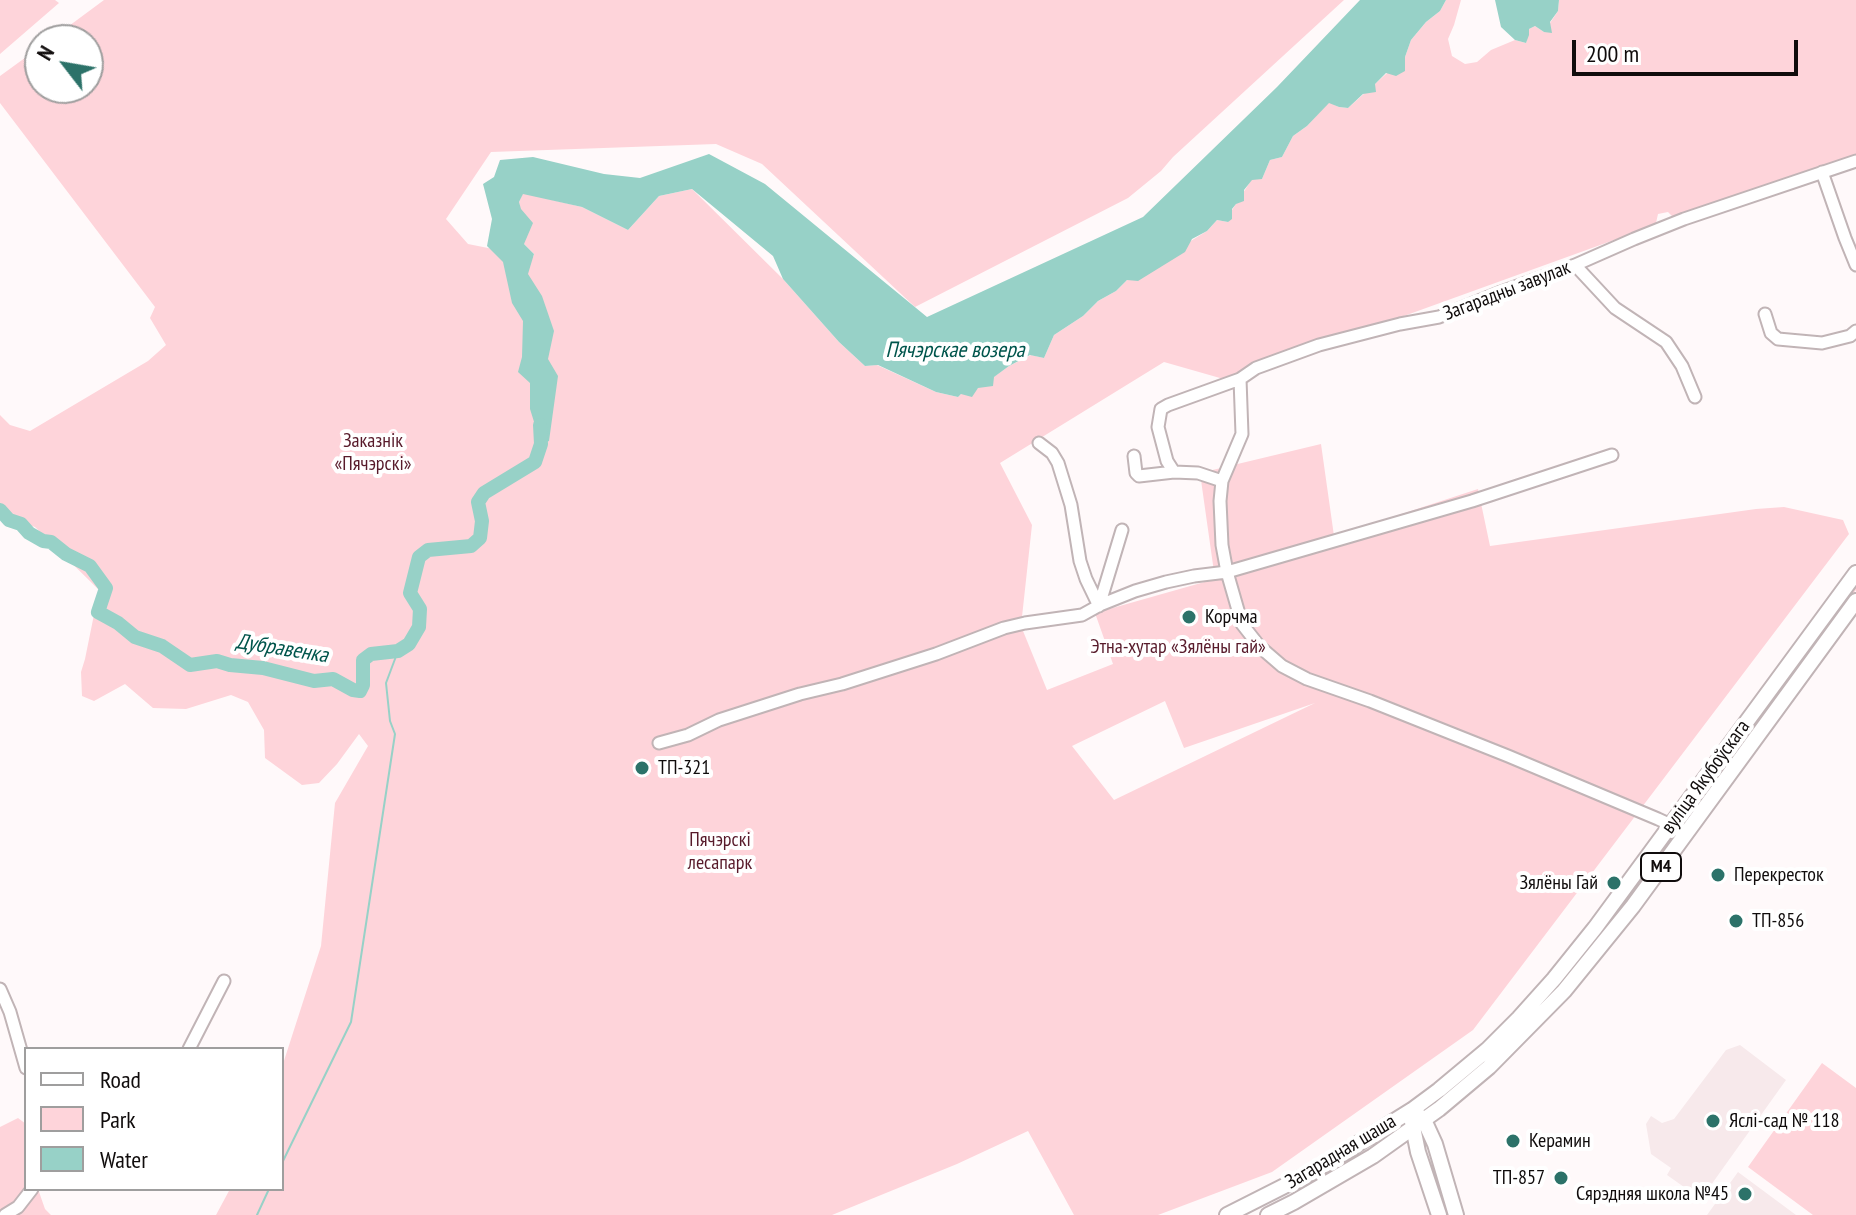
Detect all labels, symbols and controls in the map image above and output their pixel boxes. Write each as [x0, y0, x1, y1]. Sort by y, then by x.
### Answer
north arrow [24, 24, 104, 104]
scale bar [1576, 24, 1802, 74]
text: 200 m [1586, 38, 1639, 69]
text: N [30, 40, 60, 65]
street label: Загарадны завулак [1440, 256, 1574, 326]
water label: Пячэрскае возера [886, 338, 1024, 364]
park label: Заказнік «Пячэрскі» [335, 429, 411, 476]
place label: Корчма [1205, 605, 1258, 629]
marker: Корчма [1180, 608, 1198, 626]
water label: Дубравенка [234, 629, 330, 669]
park label: Этна-хутар «Зялёны гай» [1090, 635, 1266, 659]
street label: вуліца Якубоўскага [1657, 715, 1755, 839]
place label: ТП-321 [658, 756, 710, 780]
marker: ТП-321 [633, 759, 651, 777]
park label: Пячэрскі лесапарк [688, 828, 752, 875]
road number: М4 [1641, 853, 1681, 881]
place label: Перекресток [1734, 863, 1824, 887]
marker: Перекресток [1709, 866, 1727, 884]
place label: Зялёны Гай [1519, 871, 1598, 895]
marker: Зялёны Гай [1605, 874, 1623, 892]
place label: ТП-856 [1752, 909, 1804, 933]
marker: ТП-856 [1727, 912, 1745, 930]
legend [24, 1047, 284, 1191]
text: Road [100, 1064, 141, 1095]
text: Park [100, 1104, 136, 1135]
place label: Яслі-сад № 118 [1729, 1109, 1839, 1133]
street label: Загарадная шаша [1281, 1110, 1401, 1194]
marker: Яслі-сад № 118 [1704, 1112, 1722, 1130]
place label: Керамин [1529, 1129, 1591, 1153]
marker: Керамин [1504, 1132, 1522, 1150]
text: Water [100, 1144, 148, 1175]
place label: ТП-857 [1493, 1166, 1545, 1190]
marker: ТП-857 [1552, 1169, 1570, 1187]
place label: Сярэдняя школа №45 [1576, 1182, 1729, 1206]
marker: Сярэдняя школа №45 [1736, 1185, 1754, 1203]

